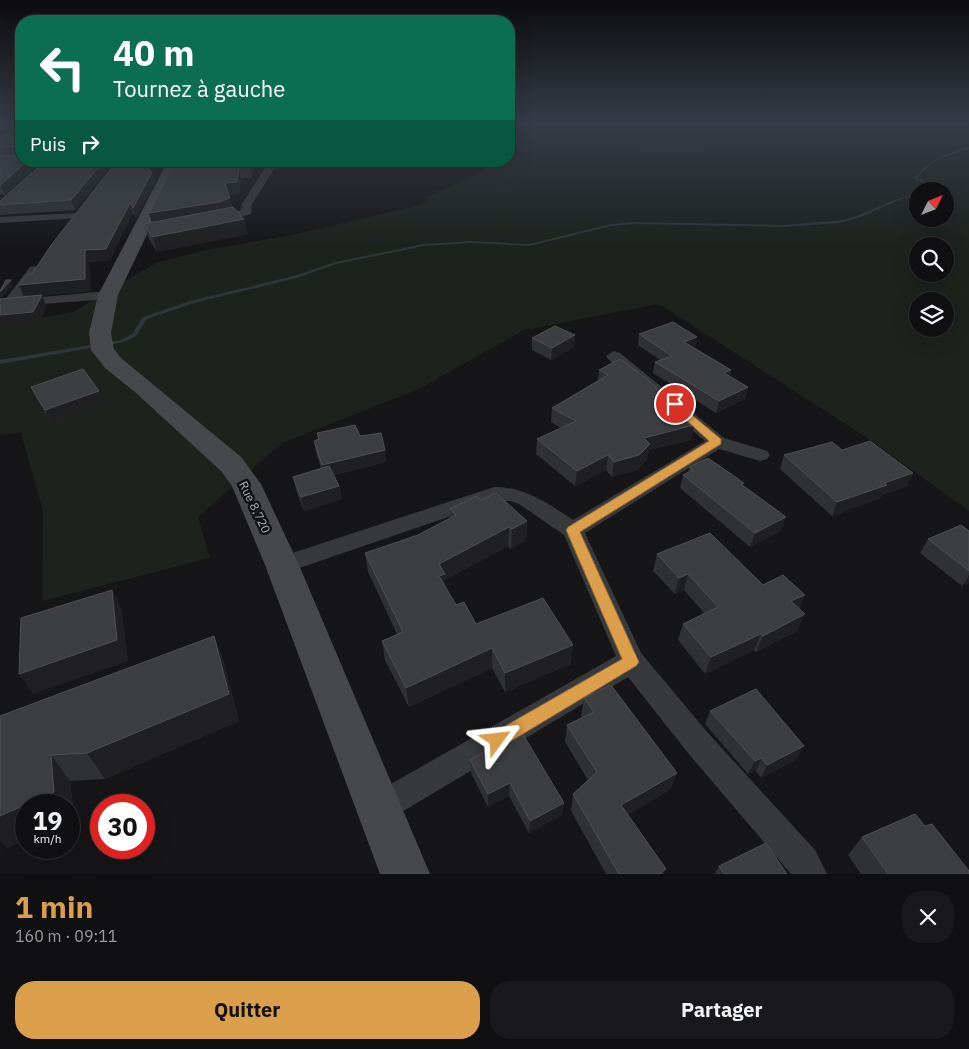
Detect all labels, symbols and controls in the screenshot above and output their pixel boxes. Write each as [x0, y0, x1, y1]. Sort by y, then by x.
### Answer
text: 40 m [113, 30, 195, 76]
icon: left [30, 35, 95, 100]
text: Tournez à gauche [113, 74, 285, 103]
icon: right [76, 130, 104, 158]
text: Puis [30, 132, 66, 156]
north arrow [909, 182, 954, 228]
map controls [909, 182, 954, 337]
button: search [909, 237, 954, 282]
button: layers [909, 292, 954, 337]
pin [654, 383, 696, 425]
icon: arrive [661, 390, 689, 418]
street label: Rue 8.720 [236, 479, 274, 535]
position arrow [470, 713, 522, 765]
speed limit sign: 30 [90, 794, 155, 859]
text: 19 [32, 804, 63, 837]
text: km/h [33, 831, 62, 846]
text: 1 min [15, 887, 93, 926]
button: close [902, 891, 954, 943]
text: 160 m · 09:11 [15, 926, 117, 946]
button: Quitter [15, 981, 480, 1039]
button: Partager [490, 981, 954, 1039]

